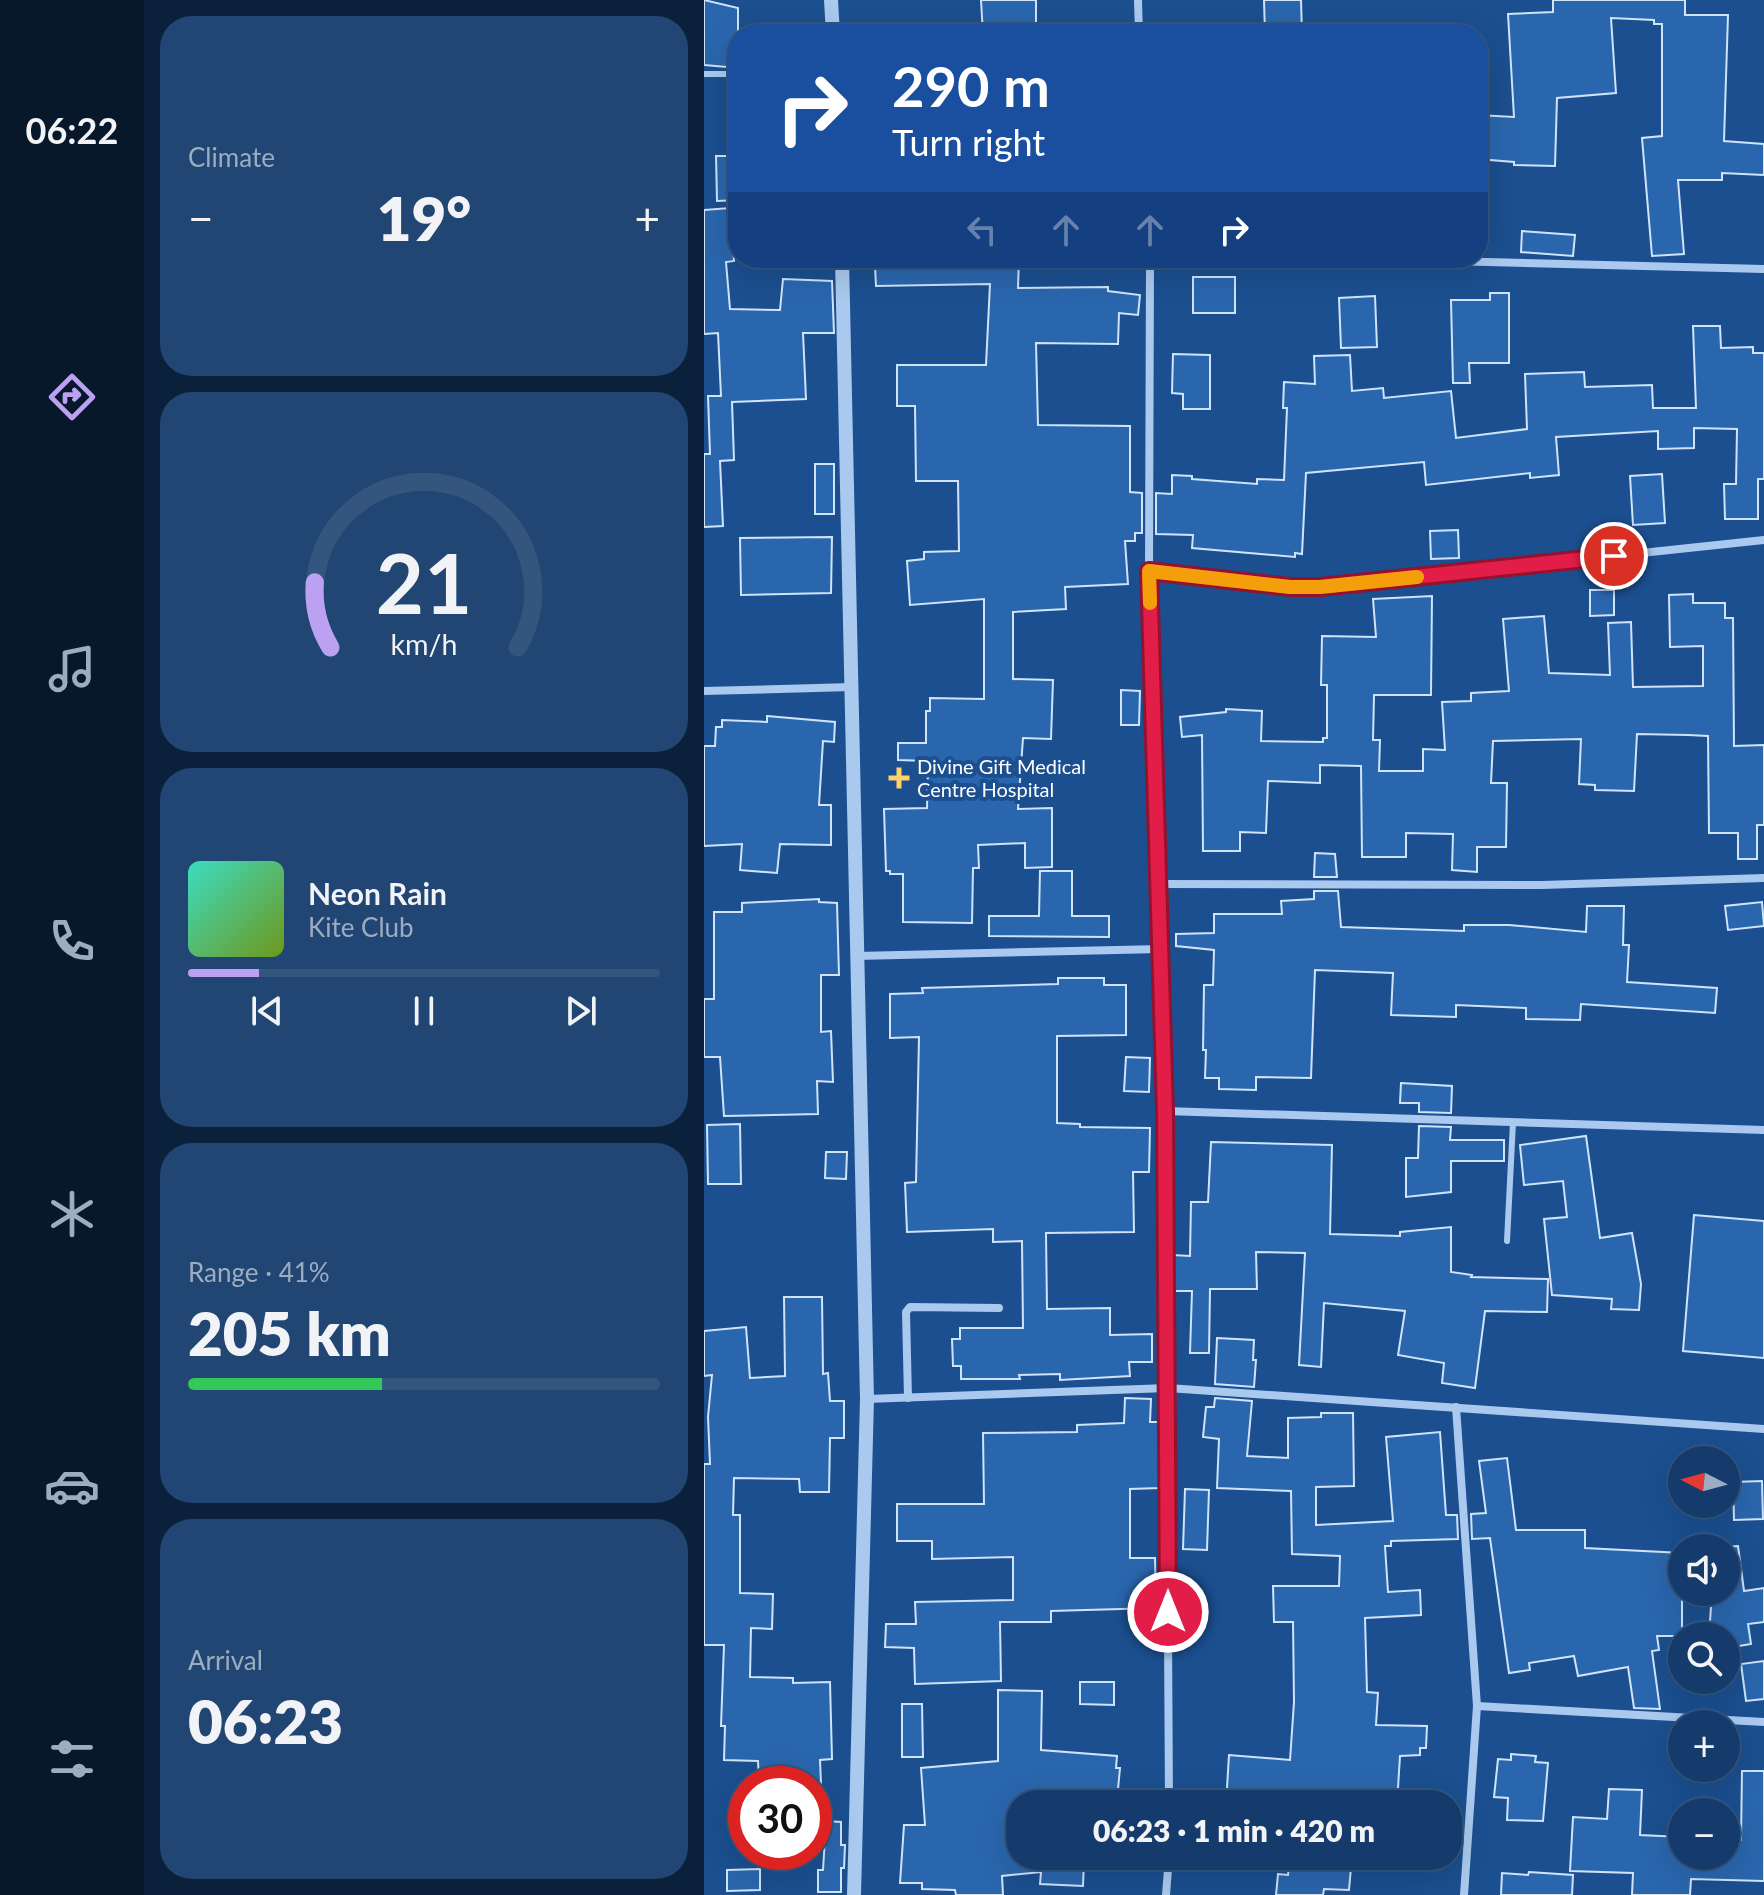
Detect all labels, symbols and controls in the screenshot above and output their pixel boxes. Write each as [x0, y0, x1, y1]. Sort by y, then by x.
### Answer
text: 290 m [892, 52, 1050, 119]
icon: right [760, 56, 864, 160]
text: 06:22 [26, 108, 118, 152]
text: Turn right [892, 120, 1045, 164]
text: Climate [188, 141, 275, 173]
text: 19° [377, 182, 471, 254]
text: − [188, 192, 214, 244]
text: + [634, 192, 660, 244]
icon: left [960, 208, 1004, 252]
icon: ahead [1044, 208, 1088, 252]
icon: ahead [1128, 208, 1172, 252]
icon: right [1212, 208, 1256, 252]
icon: directions [44, 369, 100, 425]
pin [1580, 522, 1648, 590]
text: 21 [376, 531, 472, 631]
icon: arrive [1592, 534, 1636, 578]
text: km/h [391, 627, 457, 661]
icon: music [44, 641, 100, 697]
place label: Divine Gift Medical Centre Hospital [917, 754, 1086, 801]
marker: Divine Gift Medical Centre Hospital [888, 767, 910, 789]
text: Neon Rain [308, 875, 447, 911]
text: Kite Club [308, 911, 414, 943]
icon: phone [44, 913, 100, 969]
icon: previous [245, 989, 289, 1033]
icon: pause [402, 989, 446, 1033]
icon: next [559, 989, 603, 1033]
icon: climate [44, 1186, 100, 1242]
text: Range · 41% [188, 1256, 330, 1288]
text: 205 km [188, 1297, 391, 1369]
north arrow [1668, 1446, 1740, 1518]
map controls [1668, 1446, 1740, 1870]
icon: car [44, 1458, 100, 1514]
button: sound [1668, 1534, 1740, 1606]
position arrow [1126, 1570, 1210, 1654]
button: search [1668, 1622, 1740, 1694]
text: Arrival [188, 1644, 263, 1676]
text: 06:23 [188, 1685, 343, 1757]
button: + [1668, 1710, 1740, 1782]
icon: filters [44, 1731, 100, 1787]
speed limit sign: 30 [728, 1766, 832, 1870]
button: − [1668, 1798, 1740, 1870]
text: 06:23 · 1 min · 420 m [1093, 1812, 1375, 1848]

